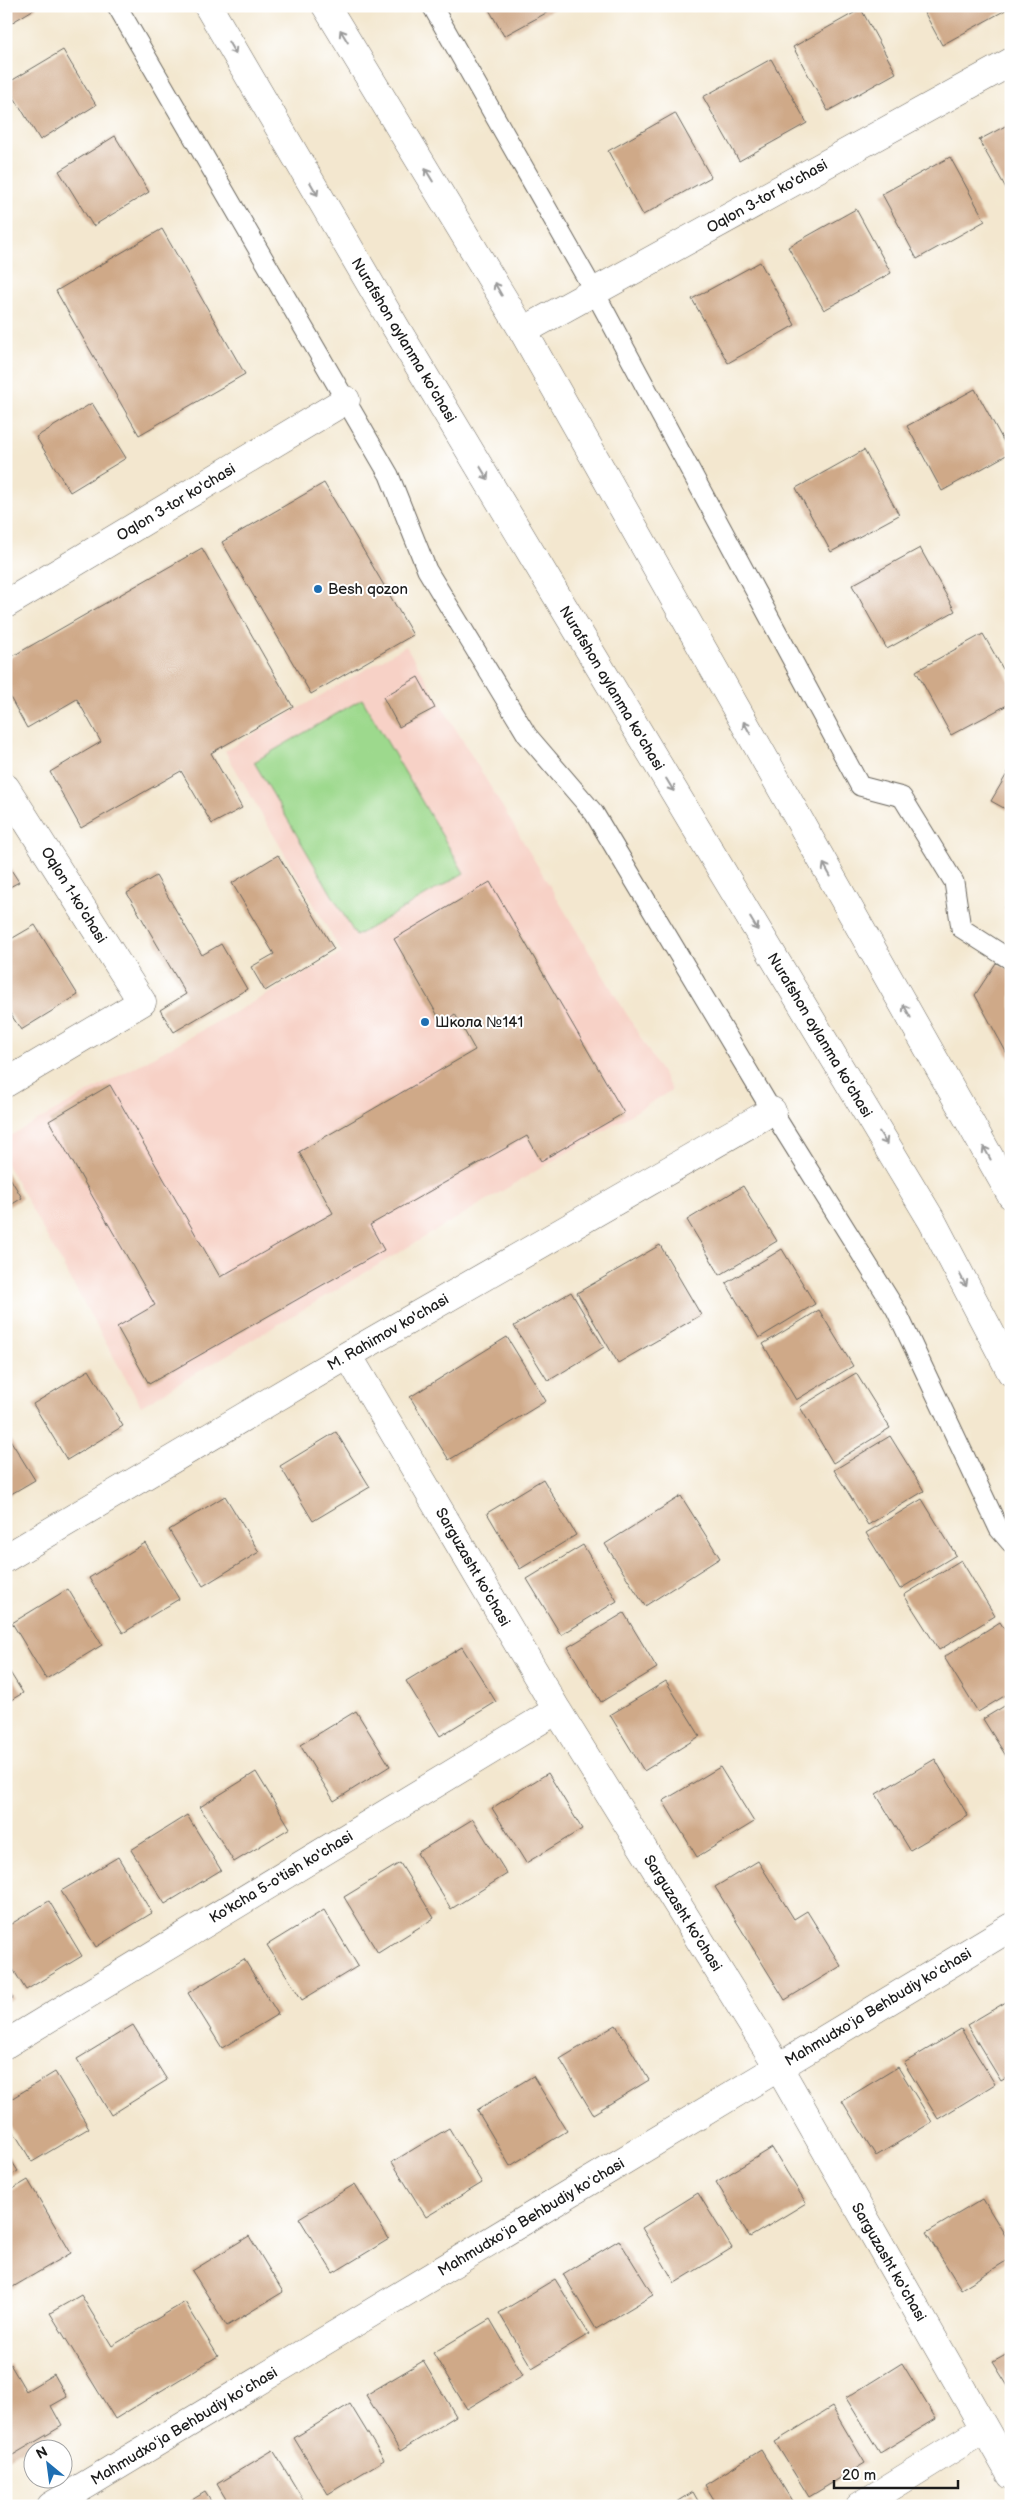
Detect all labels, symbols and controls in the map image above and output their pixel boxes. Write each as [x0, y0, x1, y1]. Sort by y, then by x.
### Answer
one-way arrow [339, 30, 349, 44]
one-way arrow [228, 41, 238, 55]
street label: Oqlon 3-tor ko'chasi [703, 155, 831, 238]
one-way arrow [423, 169, 433, 183]
one-way arrow [310, 181, 320, 195]
street label: Nurafshon aylanma ko'chasi [347, 254, 460, 426]
one-way arrow [493, 281, 503, 296]
street label: Oqlon 3-tor ko'chasi [113, 459, 239, 545]
one-way arrow [479, 466, 489, 480]
place label: Besh qozon [328, 580, 408, 599]
marker: Besh qozon [312, 583, 324, 595]
street label: Nurafshon aylanma ko'chasi [555, 602, 668, 774]
one-way arrow [742, 721, 752, 736]
one-way arrow [666, 777, 676, 791]
street label: Oqlon 1-ko'chasi [36, 844, 111, 947]
one-way arrow [822, 862, 832, 877]
one-way arrow [750, 917, 760, 931]
street label: Nurafshon aylanma ko'chasi [763, 949, 876, 1121]
one-way arrow [902, 1004, 912, 1019]
place label: Школа №141 [435, 1013, 523, 1032]
marker: Школа №141 [419, 1016, 431, 1028]
one-way arrow [878, 1131, 888, 1145]
one-way arrow [981, 1146, 991, 1160]
one-way arrow [959, 1272, 968, 1287]
street label: M. Rahimov ko'chasi [324, 1290, 452, 1375]
street label: Sarguzasht ko'chasi [431, 1505, 514, 1630]
street label: Ko'kcha 5-o'tish ko'chasi [206, 1827, 357, 1928]
street label: Sarguzasht ko'chasi [639, 1852, 726, 1975]
street label: Mahmudxoʻja Behbudiy koʻchasi [781, 1944, 975, 2071]
street label: Mahmudxoʻja Behbudiy koʻchasi [434, 2154, 628, 2281]
street label: Sarguzasht ko'chasi [847, 2200, 930, 2325]
street label: Mahmudxoʻja Behbudiy koʻchasi [87, 2363, 281, 2490]
north arrow [22, 2440, 72, 2490]
text: N [33, 2443, 51, 2463]
scale bar [834, 2457, 958, 2489]
text: 20 m [842, 2466, 876, 2485]

